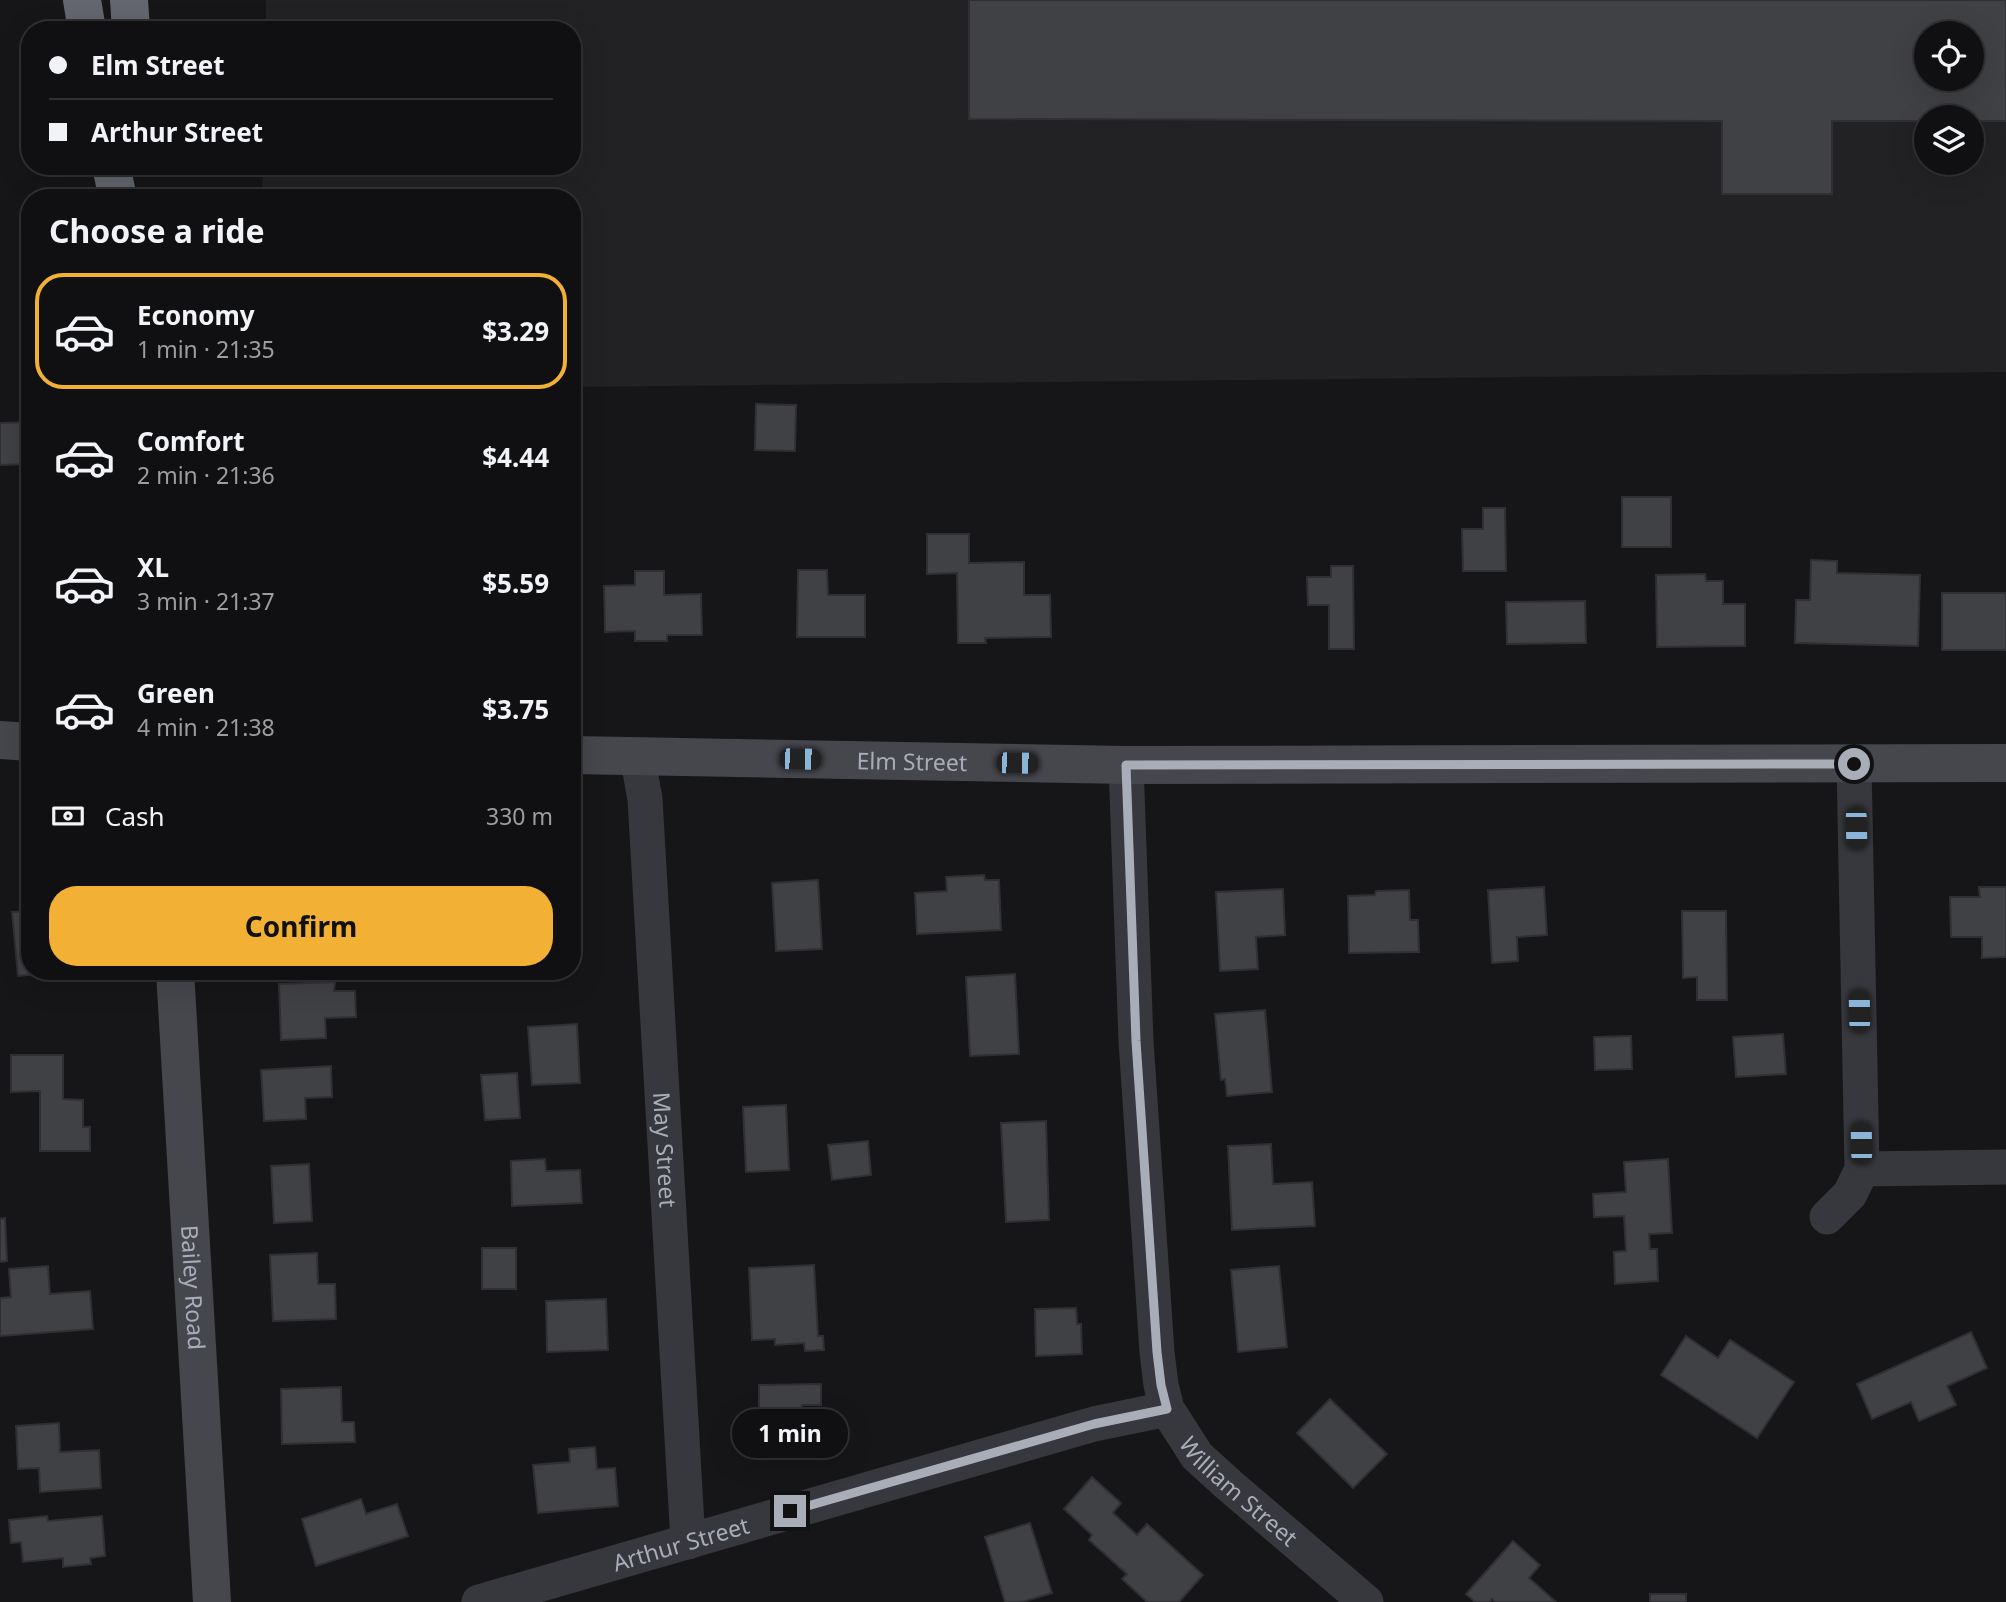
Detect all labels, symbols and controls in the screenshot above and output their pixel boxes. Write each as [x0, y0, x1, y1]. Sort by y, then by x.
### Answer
map controls [1914, 21, 1984, 175]
button: locate [1914, 21, 1984, 91]
text: Elm Street [91, 47, 224, 83]
button: layers [1914, 105, 1984, 175]
text: Arthur Street [91, 114, 263, 150]
text: Choose a ride [49, 209, 265, 252]
text: Economy [137, 297, 255, 333]
icon: car [53, 300, 116, 363]
text: $3.29 [482, 313, 549, 349]
text: 1 min · 21:35 [137, 333, 275, 365]
text: Comfort [137, 423, 245, 459]
icon: car [53, 426, 116, 489]
text: $4.44 [482, 439, 549, 475]
text: 2 min · 21:36 [137, 459, 275, 491]
text: XL [137, 549, 169, 585]
icon: car [53, 552, 116, 615]
text: $5.59 [482, 565, 549, 601]
text: 3 min · 21:37 [137, 585, 275, 617]
text: Green [137, 675, 215, 711]
icon: car [53, 678, 116, 741]
text: $3.75 [482, 691, 549, 727]
text: 4 min · 21:38 [137, 711, 275, 743]
street label: Elm Street [856, 744, 967, 778]
car [779, 748, 822, 770]
route start [1838, 748, 1870, 780]
car [996, 752, 1039, 774]
icon: cash [49, 797, 87, 835]
text: Cash [105, 798, 165, 834]
text: 330 m [486, 800, 553, 832]
car [1846, 807, 1867, 849]
button: Confirm [49, 886, 553, 966]
car [1849, 990, 1870, 1032]
street label: May Street [646, 1091, 685, 1208]
car [1851, 1122, 1872, 1164]
street label: Bailey Road [174, 1224, 213, 1351]
callout: 1 min [732, 1410, 848, 1458]
text: 1 min [758, 1417, 822, 1449]
street label: William Street [1172, 1430, 1305, 1553]
route end [774, 1495, 806, 1527]
street label: Arthur Street [609, 1509, 753, 1579]

